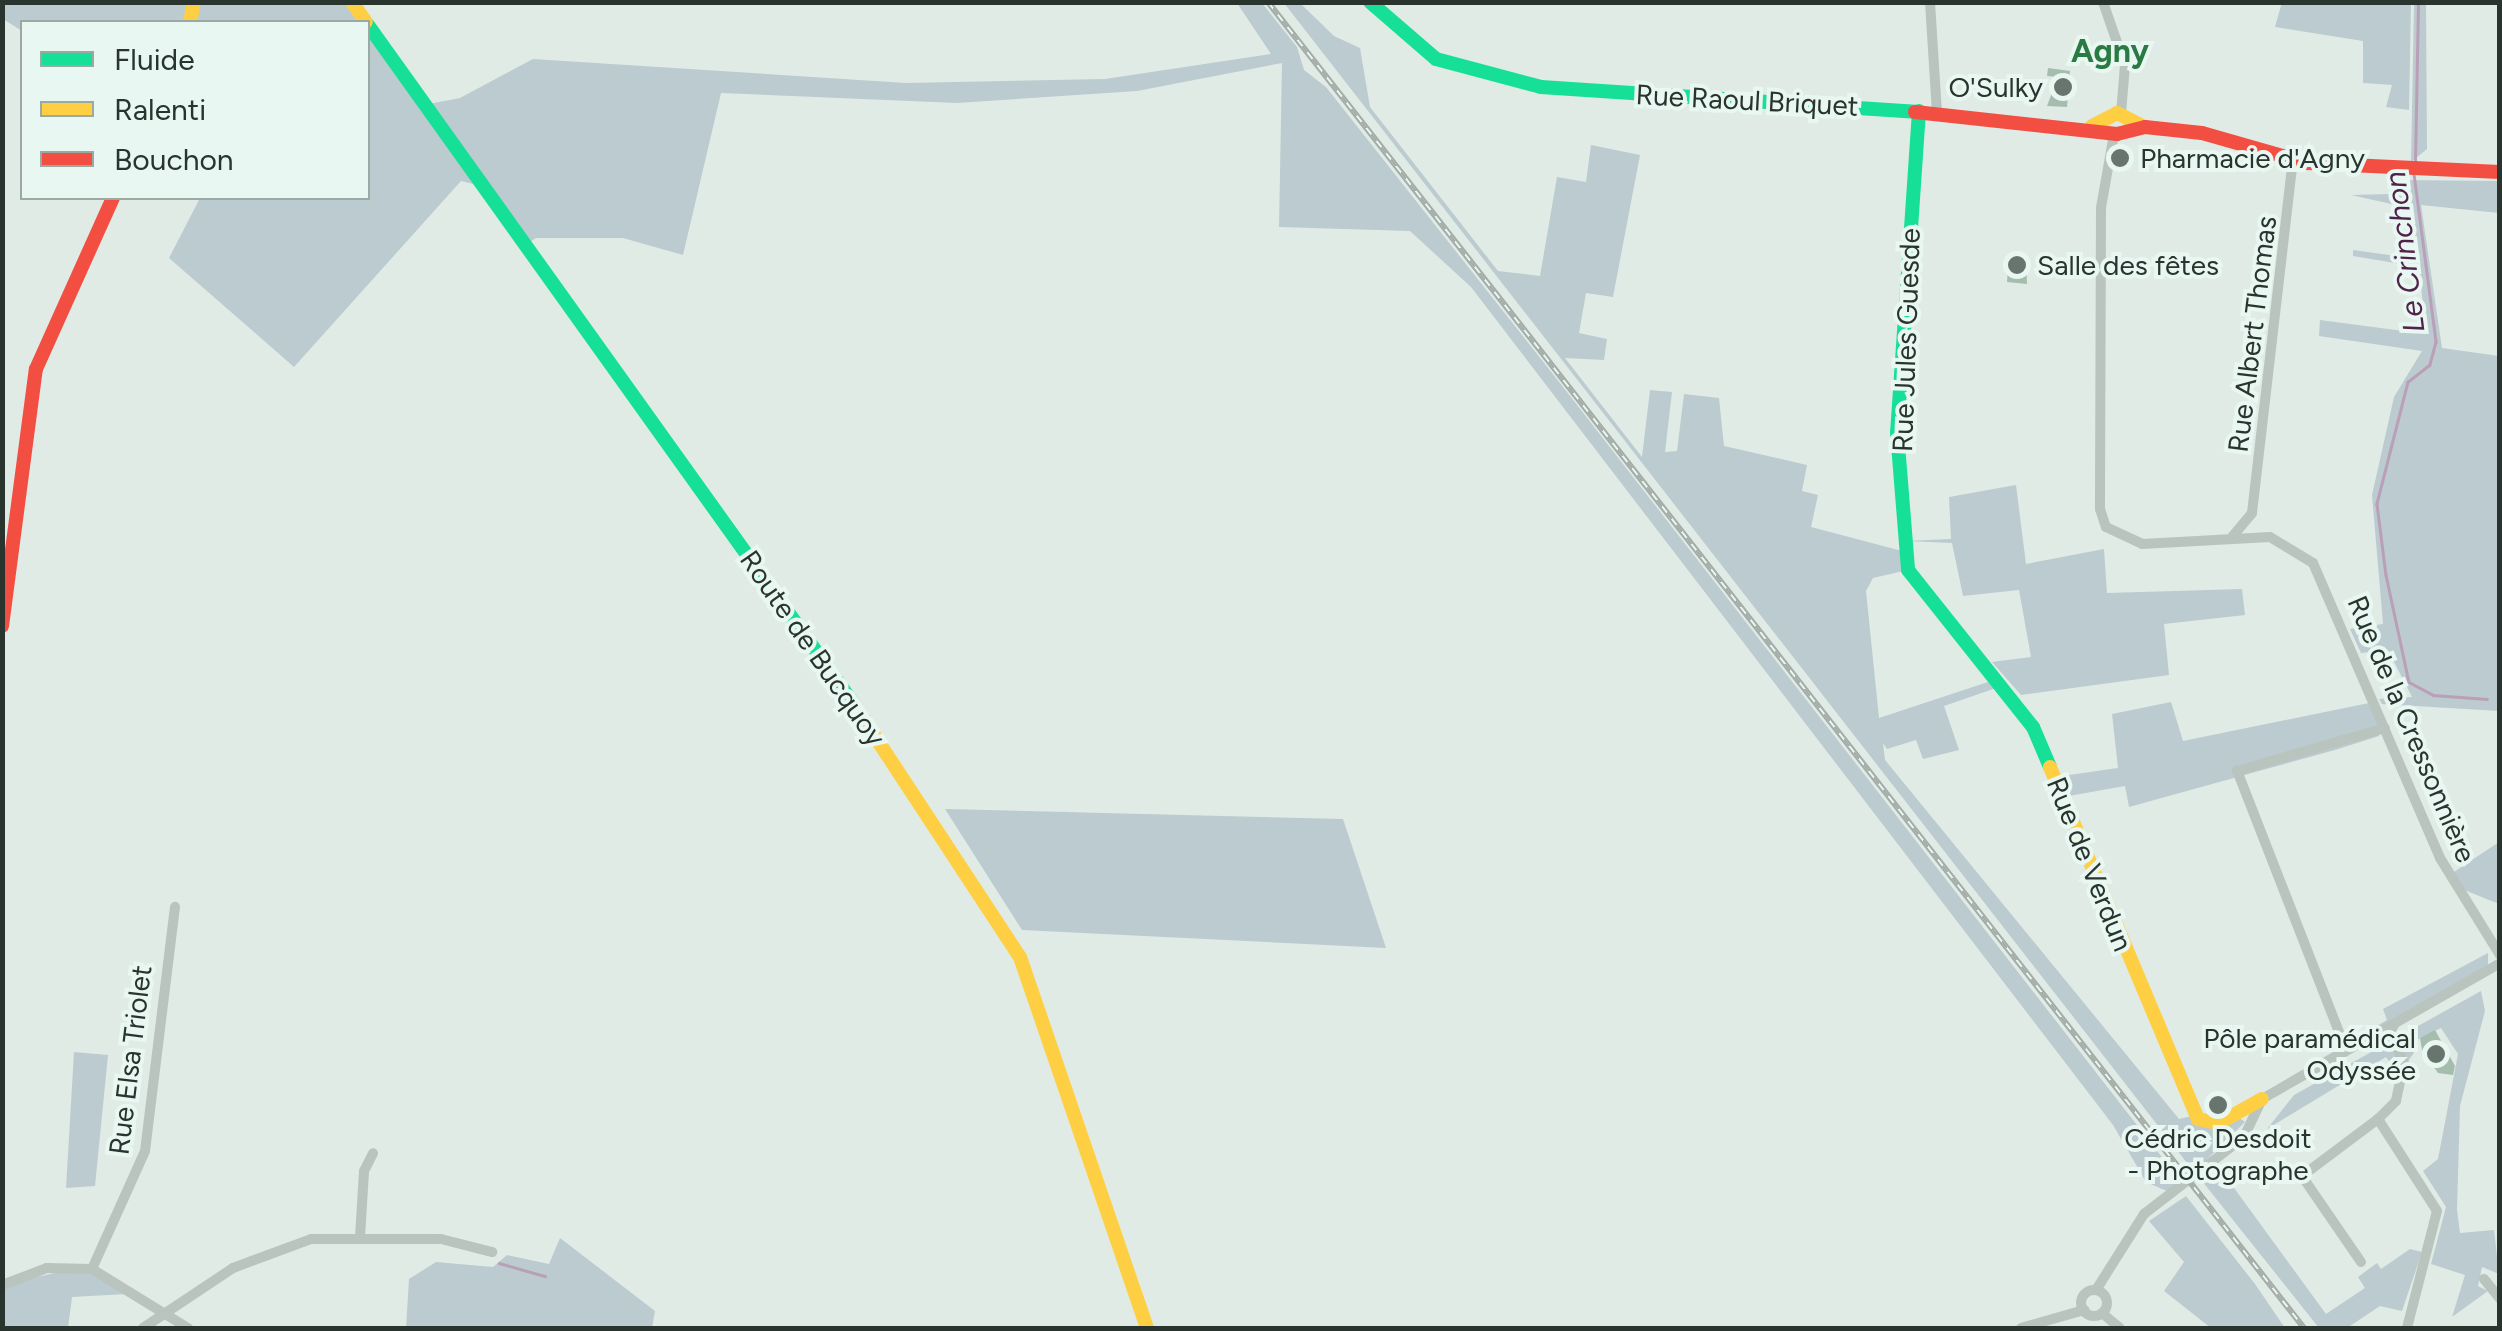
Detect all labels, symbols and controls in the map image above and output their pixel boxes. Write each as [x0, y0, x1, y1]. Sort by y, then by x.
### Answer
legend [20, 20, 370, 200]
district label: Agny [2071, 32, 2149, 70]
text: Fluide [114, 41, 195, 78]
place label: O'Sulky [1948, 70, 2043, 104]
marker: O'Sulky [2052, 76, 2074, 98]
street label: Rue Raoul Briquet [1635, 77, 1859, 123]
text: Ralenti [114, 91, 206, 128]
text: Bouchon [114, 141, 234, 178]
place label: Pharmacie d'Agny [2140, 141, 2365, 175]
marker: Pharmacie d'Agny [2109, 147, 2131, 169]
water label: Le Crinchon [2377, 169, 2433, 335]
street label: Rue Albert Thomas [2221, 214, 2283, 454]
street label: Rue Jules Guesde [1885, 228, 1927, 452]
place label: Salle des fêtes [2037, 248, 2219, 282]
marker: Salle des fêtes [2006, 254, 2028, 276]
street label: Route de Bucquoy [733, 544, 893, 752]
street label: Rue de la Cressonnière [2341, 591, 2483, 867]
street label: Rue de Verdun [2040, 772, 2140, 956]
street label: Rue Elsa Triolet [102, 963, 158, 1157]
place label: Pôle paramédical Odyssée [2203, 1021, 2416, 1087]
marker: Pôle paramédical Odyssée [2425, 1043, 2447, 1065]
marker: Cédric Desdoit - Photographe [2207, 1094, 2229, 1116]
place label: Cédric Desdoit - Photographe [2124, 1121, 2312, 1187]

